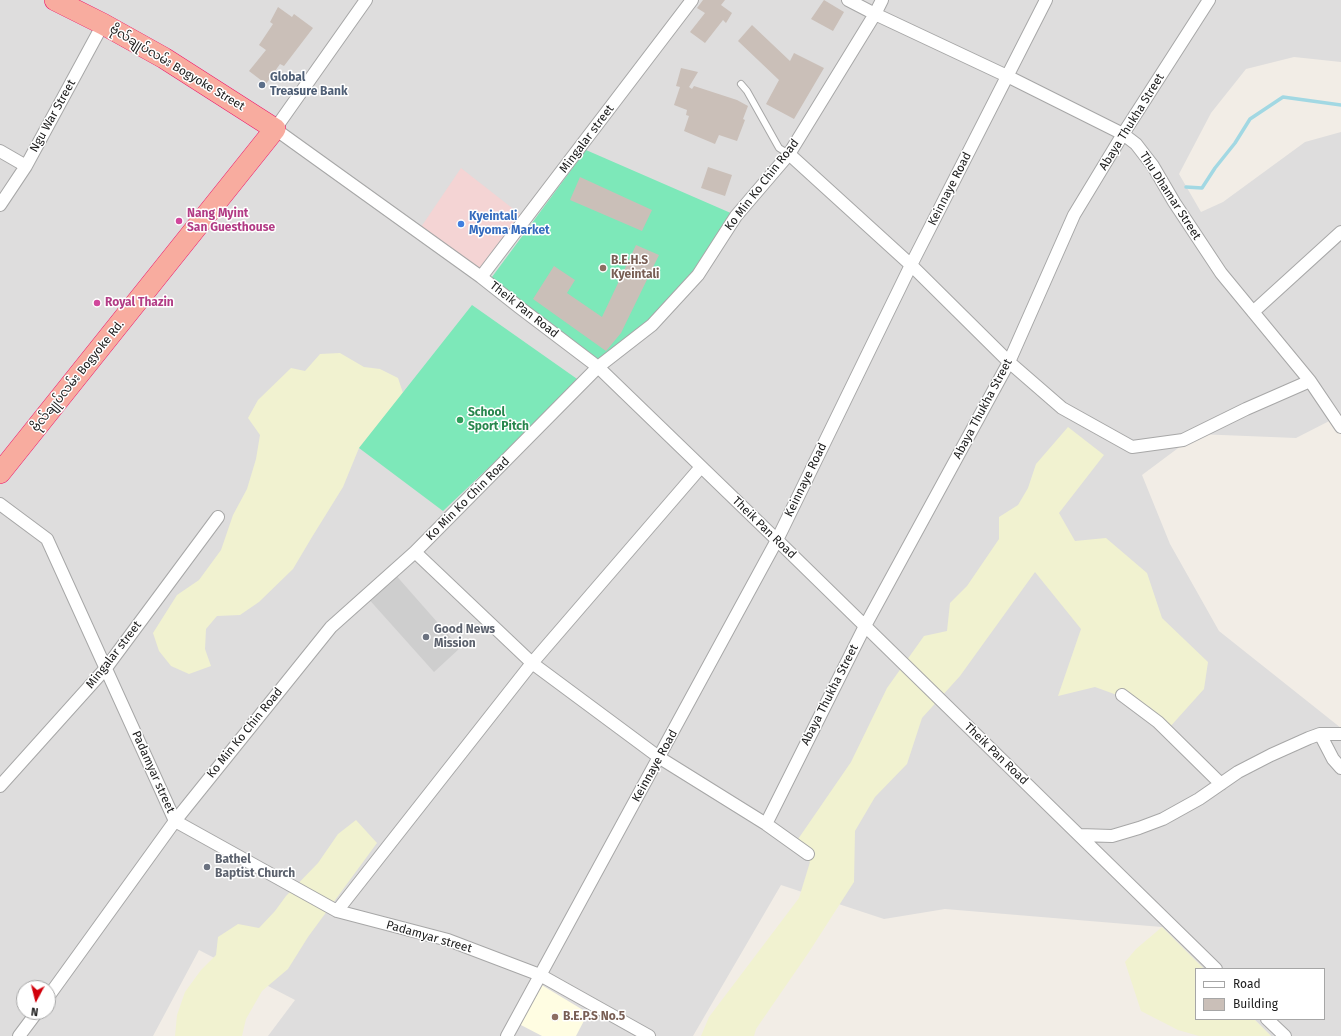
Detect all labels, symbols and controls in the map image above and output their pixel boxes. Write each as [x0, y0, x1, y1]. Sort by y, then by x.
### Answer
street label: ဗိုလ်ချုပ်လမ်း Bogyoke Street [107, 22, 247, 114]
place label: Global Treasure Bank [270, 71, 348, 99]
street label: Abaya Thukha Street [1096, 71, 1168, 173]
street label: Ngu War Street [27, 77, 79, 155]
marker: Global Treasure Bank [257, 80, 267, 90]
street label: Mingalar street [557, 102, 617, 176]
street label: Ko Min Ko Chin Road [722, 136, 802, 234]
street label: Thu Dhamar Street [1136, 149, 1204, 243]
street label: Keinnaye Road [925, 150, 975, 228]
place label: Nang Myint San Guesthouse [187, 207, 275, 235]
place label: Kyeintali Myoma Market [469, 210, 550, 238]
marker: Nang Myint San Guesthouse [174, 216, 184, 226]
marker: Kyeintali Myoma Market [456, 219, 466, 229]
place label: B.E.H.S Kyeintali [611, 254, 659, 282]
marker: B.E.H.S Kyeintali [598, 263, 608, 273]
street label: Theik Pan Road [487, 279, 561, 341]
place label: Royal Thazin [105, 296, 174, 310]
marker: Royal Thazin [92, 298, 102, 308]
street label: ဗိုလ်ချုပ်လမ်း Bogyoke Rd. [29, 317, 127, 435]
street label: Abaya Thukha Street [951, 356, 1015, 462]
place label: School Sport Pitch [468, 406, 529, 434]
marker: School Sport Pitch [455, 415, 465, 425]
street label: Keinnaye Road [782, 441, 830, 519]
street label: Ko Min Ko Chin Road [423, 454, 513, 544]
street label: Theik Pan Road [729, 494, 799, 562]
street label: Mingalar street [83, 618, 145, 692]
place label: Good News Mission [434, 623, 495, 651]
marker: Good News Mission [421, 632, 431, 642]
street label: Abaya Thukha Street [798, 642, 862, 748]
street label: Ko Min Ko Chin Road [204, 685, 286, 781]
street label: Theik Pan Road [961, 720, 1031, 788]
street label: Keinnaye Road [629, 727, 681, 805]
street label: Padamyar street [128, 729, 178, 815]
place label: Bathel Baptist Church [215, 853, 295, 881]
marker: Bathel Baptist Church [202, 862, 212, 872]
street label: Padamyar street [385, 918, 473, 956]
legend [1195, 968, 1325, 1020]
text: Road [1233, 977, 1261, 991]
north arrow [16, 980, 56, 1020]
text: Building [1233, 997, 1278, 1011]
text: N [30, 1005, 39, 1018]
place label: B.E.P.S No.5 [563, 1010, 625, 1024]
marker: B.E.P.S No.5 [550, 1012, 560, 1022]

